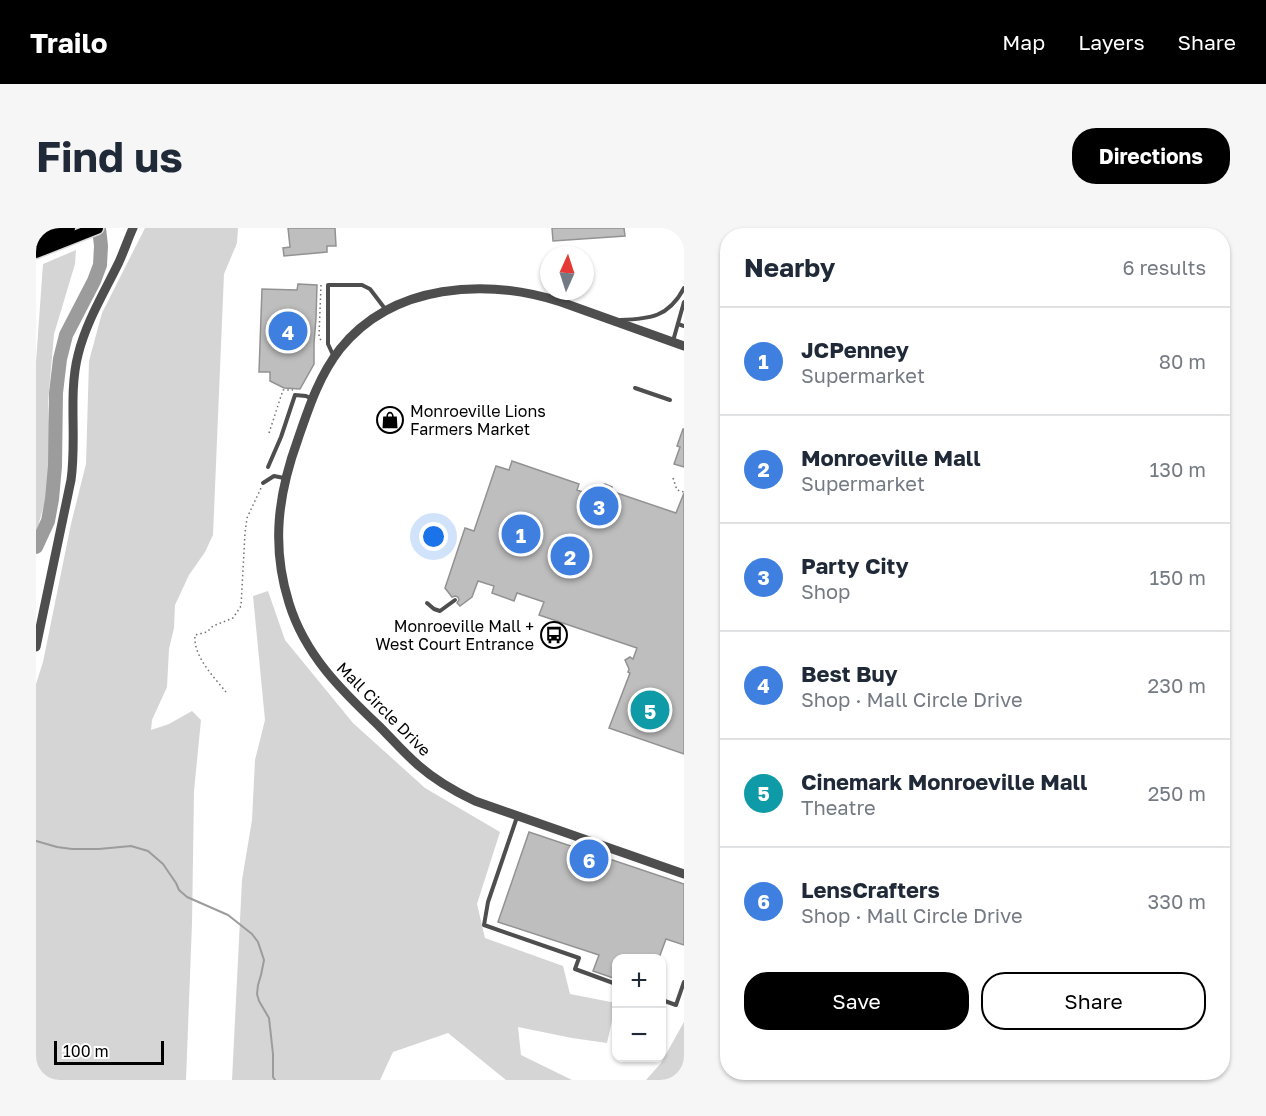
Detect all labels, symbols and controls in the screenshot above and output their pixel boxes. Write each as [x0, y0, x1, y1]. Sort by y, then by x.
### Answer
text: Trailo [30, 26, 108, 59]
text: Map [1002, 29, 1045, 55]
text: Layers [1078, 29, 1145, 55]
text: Share [1178, 29, 1236, 55]
button: Directions [1072, 128, 1230, 184]
text: Find us [36, 131, 183, 181]
north arrow [540, 246, 594, 300]
text: Nearby [744, 252, 835, 283]
text: 6 results [1122, 255, 1206, 279]
pin: 4 [268, 308, 308, 354]
text: JCPenney [801, 336, 909, 363]
text: 1 [758, 349, 769, 373]
text: 80 m [1159, 349, 1206, 373]
text: Supermarket [801, 363, 925, 387]
place label: Monroeville Lions Farmers Market [410, 401, 546, 439]
shop icon: Monroeville Lions Farmers Market [375, 405, 405, 435]
text: Monroeville Mall [801, 444, 981, 471]
text: 2 [757, 457, 770, 481]
text: 130 m [1150, 457, 1206, 481]
text: Supermarket [801, 471, 925, 495]
pin: 3 [580, 484, 618, 528]
pin: 1 [502, 512, 540, 556]
your location [419, 522, 448, 551]
pin: 2 [550, 534, 590, 578]
text: Party City [801, 552, 909, 579]
text: 3 [757, 565, 770, 589]
text: 150 m [1150, 565, 1206, 589]
text: Shop [801, 579, 850, 603]
place label: Monroeville Mall + West Court Entrance [375, 616, 534, 654]
bus stop icon: Monroeville Mall + West Court Entrance [539, 620, 569, 650]
street label: Mall Circle Drive [333, 658, 435, 760]
text: Best Buy [801, 660, 898, 687]
text: 4 [757, 673, 770, 697]
text: 230 m [1148, 673, 1206, 697]
text: Shop · Mall Circle Drive [801, 687, 1023, 711]
pin: 5 [630, 688, 670, 732]
text: Cinemark Monroeville Mall [801, 768, 1087, 795]
text: 5 [757, 781, 770, 805]
text: 250 m [1148, 781, 1206, 805]
text: Theatre [801, 795, 876, 819]
pin: 6 [570, 836, 608, 882]
text: LensCrafters [801, 876, 940, 903]
text: 6 [757, 889, 770, 913]
text: 330 m [1148, 889, 1206, 913]
text: Shop · Mall Circle Drive [801, 903, 1023, 927]
map controls [612, 954, 666, 1062]
button: + [612, 954, 666, 1008]
button: Save [744, 972, 969, 1030]
button: Share [981, 972, 1206, 1030]
button: − [612, 1008, 666, 1062]
scale bar [54, 1038, 164, 1066]
text: 100 m [63, 1041, 109, 1061]

